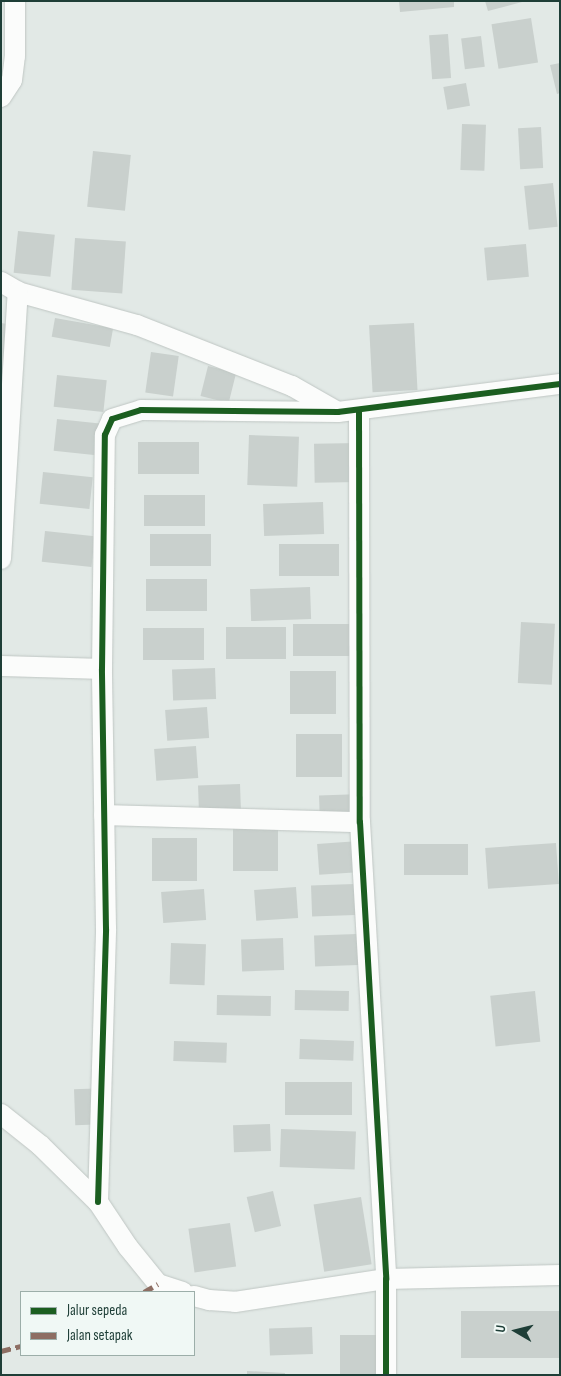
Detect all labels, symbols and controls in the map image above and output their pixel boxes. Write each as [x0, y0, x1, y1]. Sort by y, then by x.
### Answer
legend [20, 1291, 195, 1356]
text: Jalur sepeda [67, 1301, 127, 1320]
north arrow [491, 1306, 541, 1356]
text: U [492, 1324, 510, 1334]
text: Jalan setapak [67, 1326, 133, 1345]

